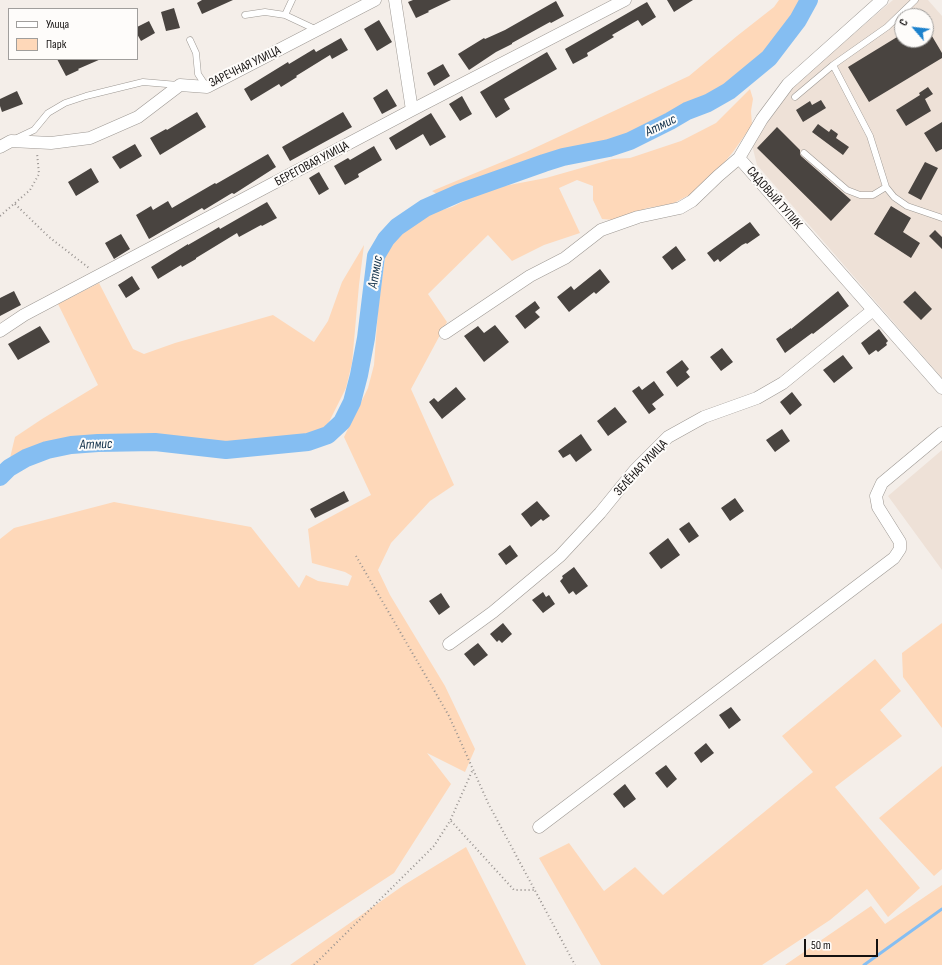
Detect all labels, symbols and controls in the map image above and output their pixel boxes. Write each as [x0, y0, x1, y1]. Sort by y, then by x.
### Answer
legend [8, 8, 138, 60]
north arrow [894, 8, 934, 48]
text: Улица [46, 17, 69, 32]
text: С [897, 17, 911, 28]
text: Парк [46, 37, 66, 52]
street label: ЗАРЕЧНАЯ УЛИЦА [207, 43, 283, 91]
water label: Атмис [643, 111, 679, 141]
street label: БЕРЕГОВАЯ УЛИЦА [272, 138, 352, 190]
street label: САДОВЫЙ ТУПИК [743, 164, 805, 232]
water label: Атмис [365, 254, 387, 290]
water label: Атмис [79, 436, 113, 454]
street label: ЗЕЛЁНАЯ УЛИЦА [611, 437, 671, 499]
scale bar [806, 931, 880, 957]
text: 50 m [811, 938, 831, 953]

